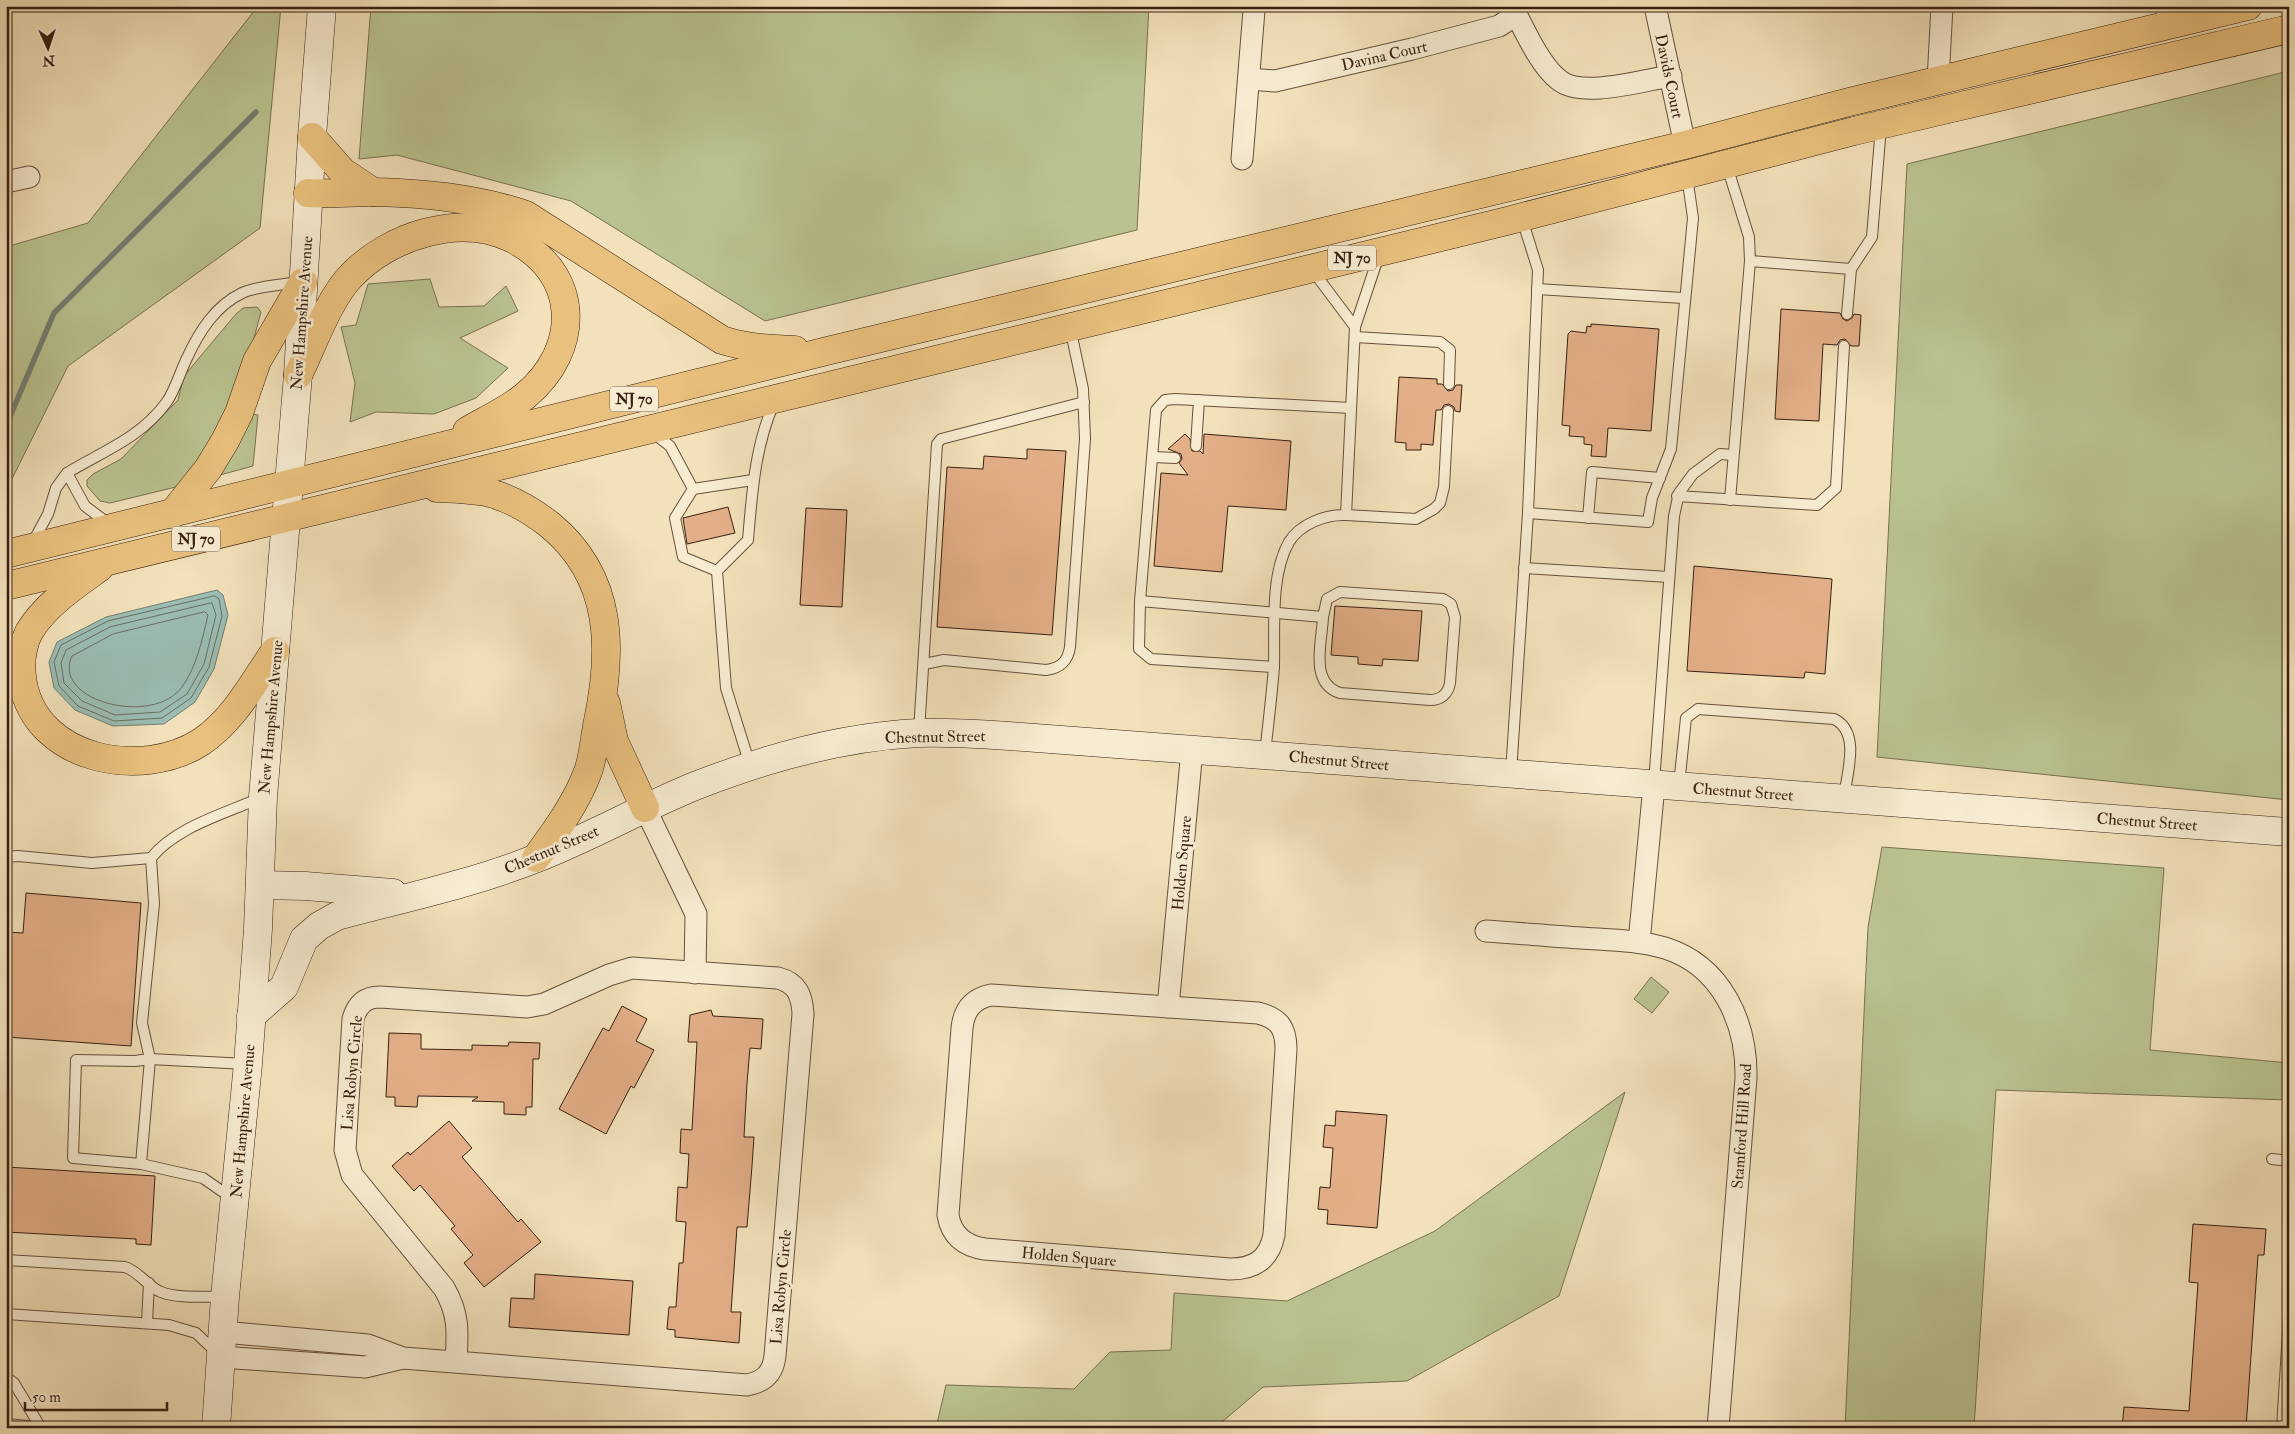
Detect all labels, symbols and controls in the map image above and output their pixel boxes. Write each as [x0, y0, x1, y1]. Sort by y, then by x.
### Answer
north arrow [22, 22, 72, 72]
street label: Davids Court [1650, 32, 1688, 120]
street label: Davina Court [1339, 36, 1429, 76]
text: N [41, 52, 56, 69]
street label: New Hampshire Avenue [287, 235, 318, 391]
road number: NJ 70 [1328, 246, 1376, 270]
road number: NJ 70 [610, 386, 658, 412]
road number: NJ 70 [172, 526, 220, 552]
street label: New Hampshire Avenue [254, 639, 289, 795]
street label: Chestnut Street [884, 726, 986, 748]
street label: Chestnut Street [1288, 747, 1390, 775]
street label: Chestnut Street [1692, 779, 1794, 805]
street label: Chestnut Street [2096, 809, 2198, 835]
street label: Holden Square [1168, 814, 1196, 912]
street label: Chestnut Street [501, 821, 602, 879]
street label: Lisa Robyn Circle [337, 1014, 367, 1132]
street label: New Hampshire Avenue [226, 1043, 261, 1199]
street label: Stamford Hill Road [1728, 1063, 1756, 1189]
street label: Lisa Robyn Circle [766, 1228, 796, 1346]
street label: Holden Square [1020, 1243, 1118, 1271]
scale bar [25, 1379, 168, 1411]
text: 50 m [32, 1388, 61, 1407]

